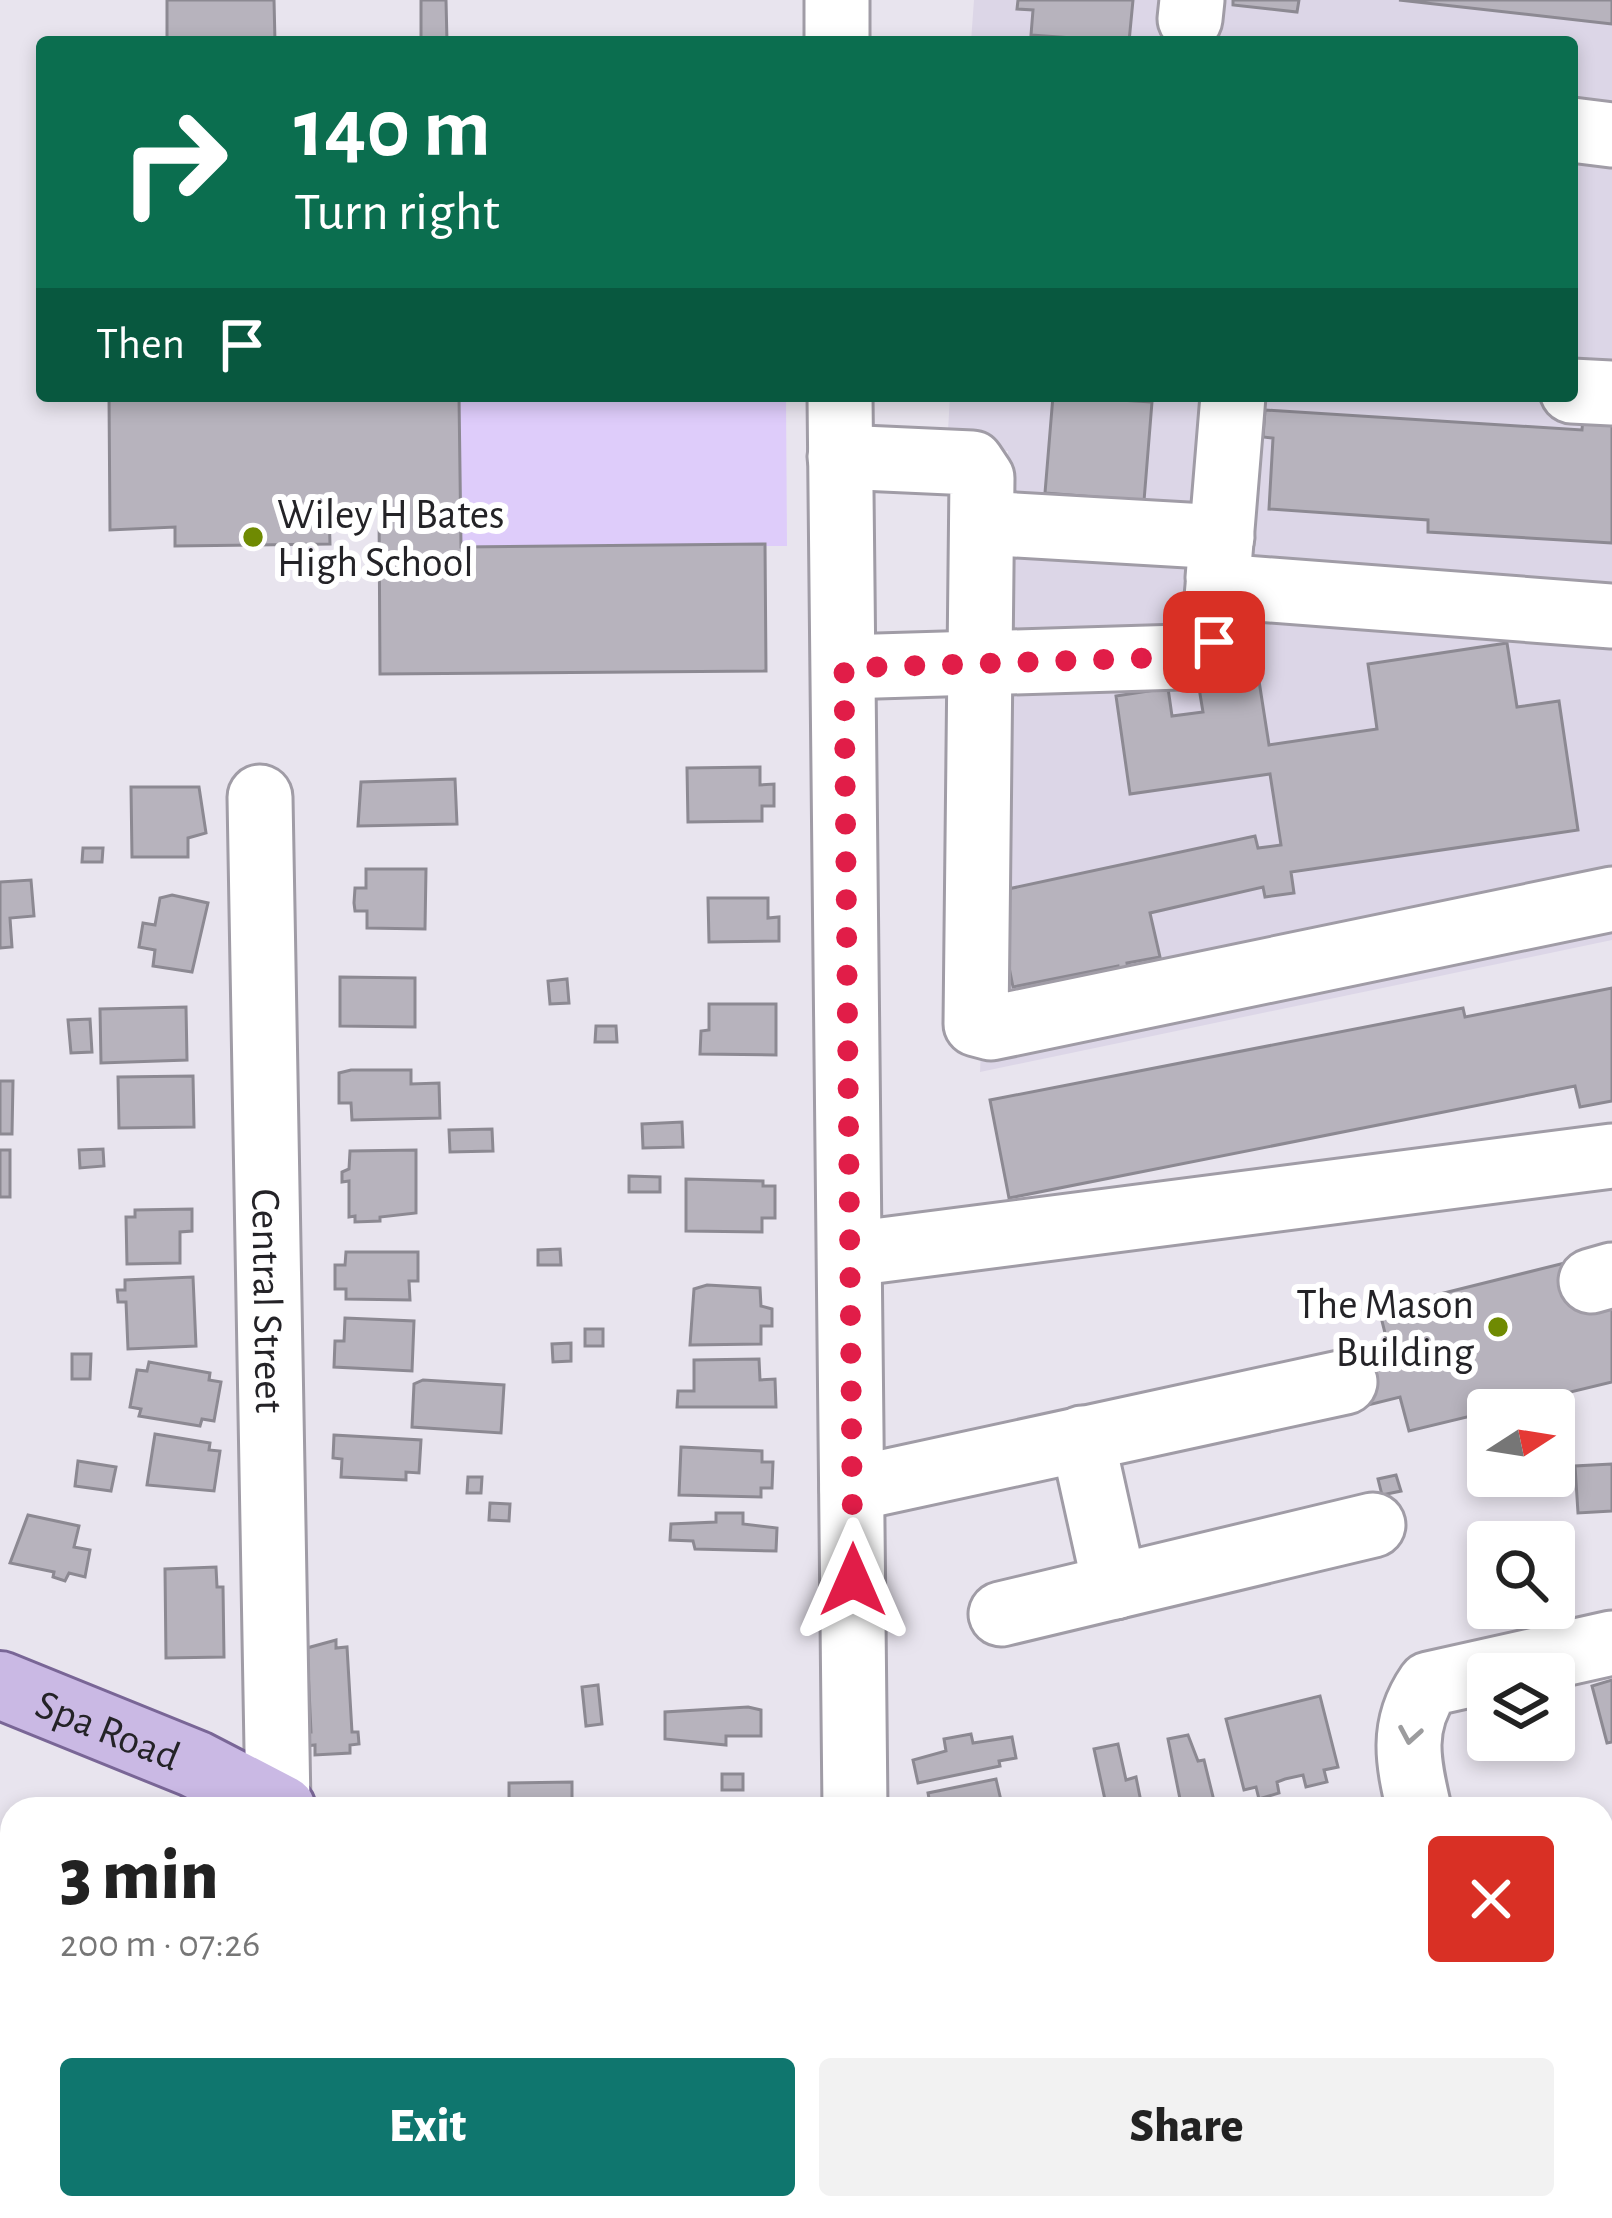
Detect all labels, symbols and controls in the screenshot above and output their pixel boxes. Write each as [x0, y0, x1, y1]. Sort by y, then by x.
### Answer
icon: right [96, 84, 252, 240]
text: 140 m [294, 88, 491, 172]
text: Turn right [294, 186, 500, 240]
icon: arrive [209, 312, 275, 378]
text: Then [96, 322, 185, 367]
place label: Wiley H Bates High School [277, 494, 505, 584]
marker: Wiley H Bates High School [240, 524, 266, 550]
pin [1163, 591, 1265, 693]
icon: arrive [1181, 609, 1247, 675]
street label: Central Street [244, 1188, 290, 1413]
place label: The Mason Building [1296, 1284, 1475, 1374]
marker: The Mason Building [1485, 1314, 1511, 1340]
north arrow [1467, 1389, 1575, 1497]
map controls [1467, 1389, 1575, 1761]
position arrow [790, 1517, 916, 1643]
button: search [1467, 1521, 1575, 1629]
button: layers [1467, 1653, 1575, 1761]
street label: Spa Road [30, 1683, 186, 1779]
one-way arrow [1398, 1725, 1424, 1745]
button: close [1428, 1836, 1554, 1962]
text: 3 min [60, 1840, 218, 1912]
text: 200 m · 07:26 [60, 1925, 260, 1964]
button: Exit [60, 2058, 795, 2196]
button: Share [819, 2058, 1554, 2196]

